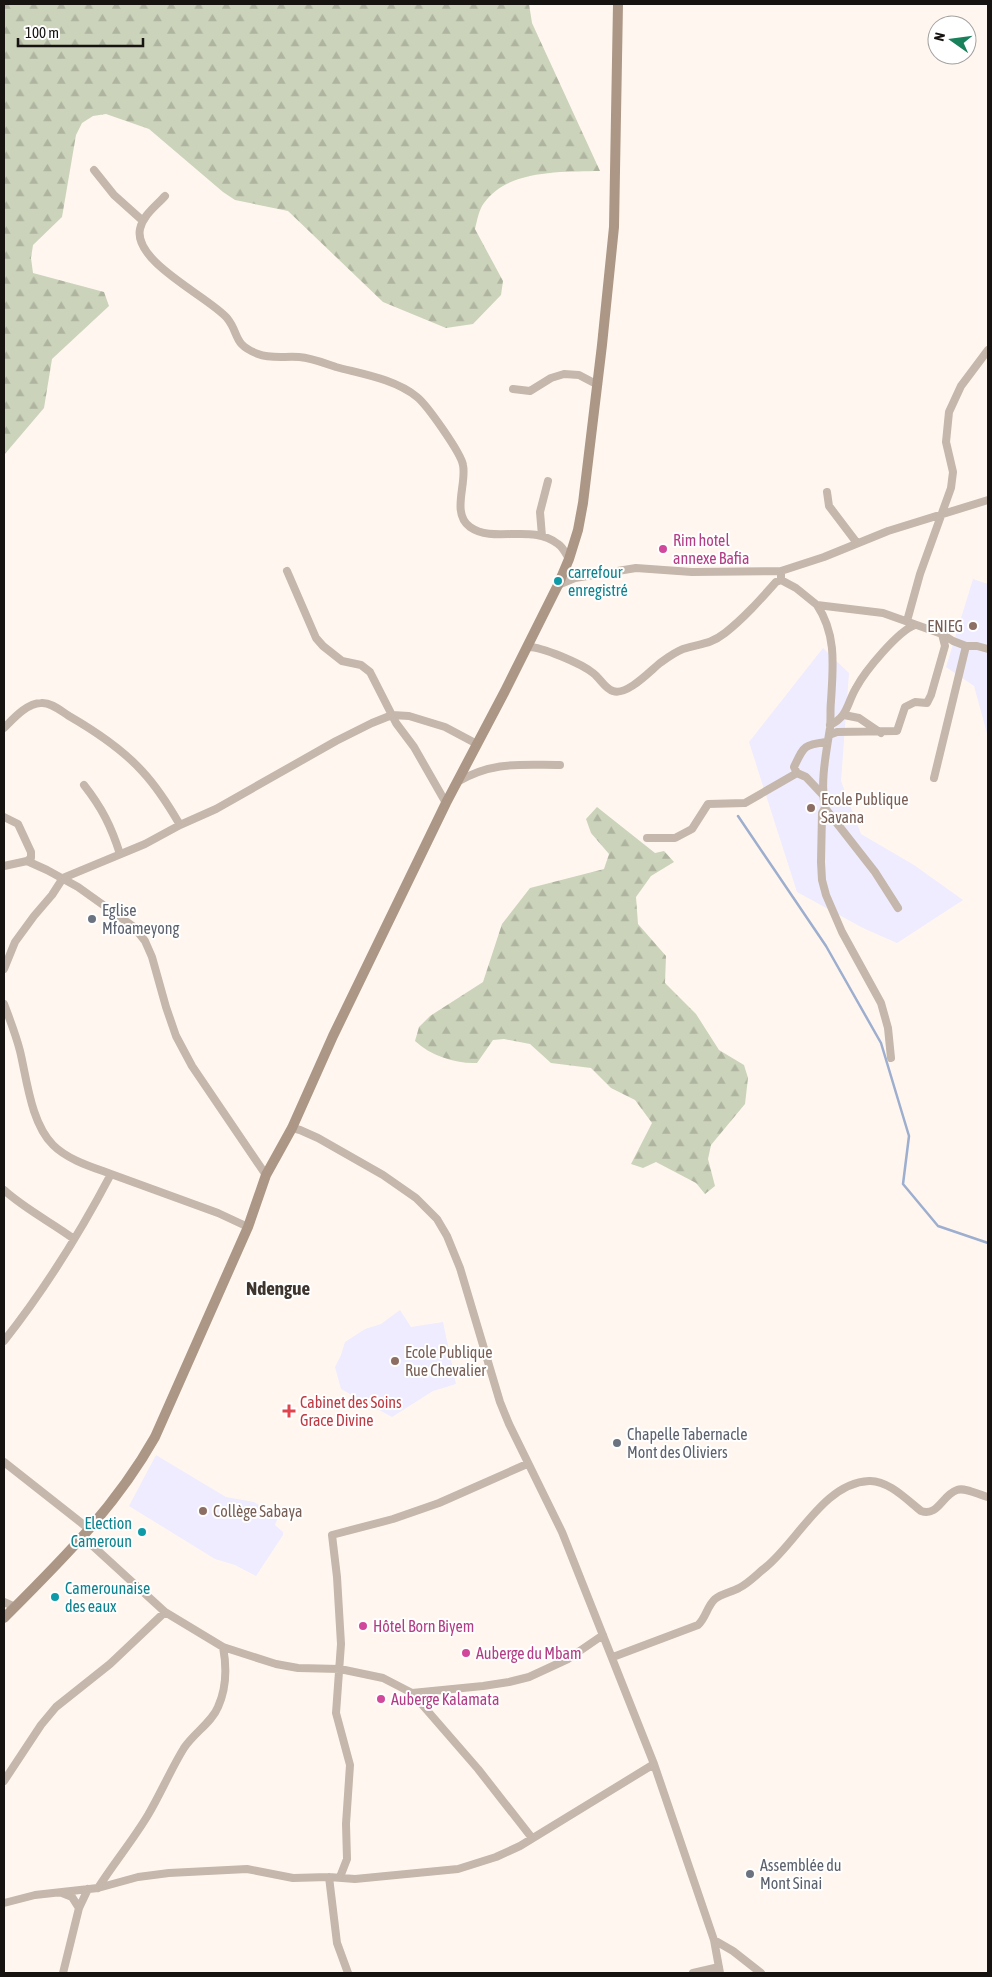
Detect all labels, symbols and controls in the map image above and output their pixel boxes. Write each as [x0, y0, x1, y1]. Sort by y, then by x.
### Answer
scale bar [18, 15, 142, 47]
north arrow [927, 15, 977, 65]
text: 100 m [25, 24, 59, 41]
text: N [931, 31, 948, 43]
place label: Rim hotel annexe Bafia [673, 531, 749, 567]
marker: Rim hotel annexe Bafia [657, 543, 669, 555]
place label: carrefour enregistré [568, 563, 628, 600]
marker: carrefour enregistré [552, 575, 564, 587]
place label: ENIEG [927, 617, 963, 635]
marker: ENIEG [967, 620, 979, 632]
place label: Ecole Publique Savana [821, 790, 908, 826]
marker: Ecole Publique Savana [805, 802, 817, 814]
place label: Eglise Mfoameyong [102, 901, 179, 938]
marker: Eglise Mfoameyong [86, 913, 98, 925]
district label: Ndengue [246, 1277, 310, 1299]
place label: Ecole Publique Rue Chevalier [405, 1343, 492, 1379]
marker: Ecole Publique Rue Chevalier [389, 1355, 401, 1367]
place label: Cabinet des Soins Grace Divine [300, 1393, 402, 1429]
marker: Cabinet des Soins Grace Divine [282, 1404, 296, 1418]
place label: Chapelle Tabernacle Mont des Oliviers [627, 1425, 747, 1461]
marker: Chapelle Tabernacle Mont des Oliviers [611, 1437, 623, 1449]
place label: Collège Sabaya [213, 1502, 302, 1521]
marker: Collège Sabaya [197, 1505, 209, 1517]
place label: Election Cameroun [71, 1514, 132, 1550]
marker: Election Cameroun [136, 1526, 148, 1538]
place label: Camerounaise des eaux [65, 1579, 150, 1615]
marker: Camerounaise des eaux [49, 1591, 61, 1603]
place label: Hôtel Born Biyem [373, 1617, 474, 1636]
marker: Hôtel Born Biyem [357, 1620, 369, 1632]
place label: Auberge du Mbam [476, 1644, 581, 1663]
marker: Auberge du Mbam [460, 1647, 472, 1659]
place label: Auberge Kalamata [391, 1690, 499, 1709]
marker: Auberge Kalamata [375, 1693, 387, 1705]
place label: Assemblée du Mont Sinai [760, 1856, 842, 1892]
marker: Assemblée du Mont Sinai [744, 1868, 756, 1880]

